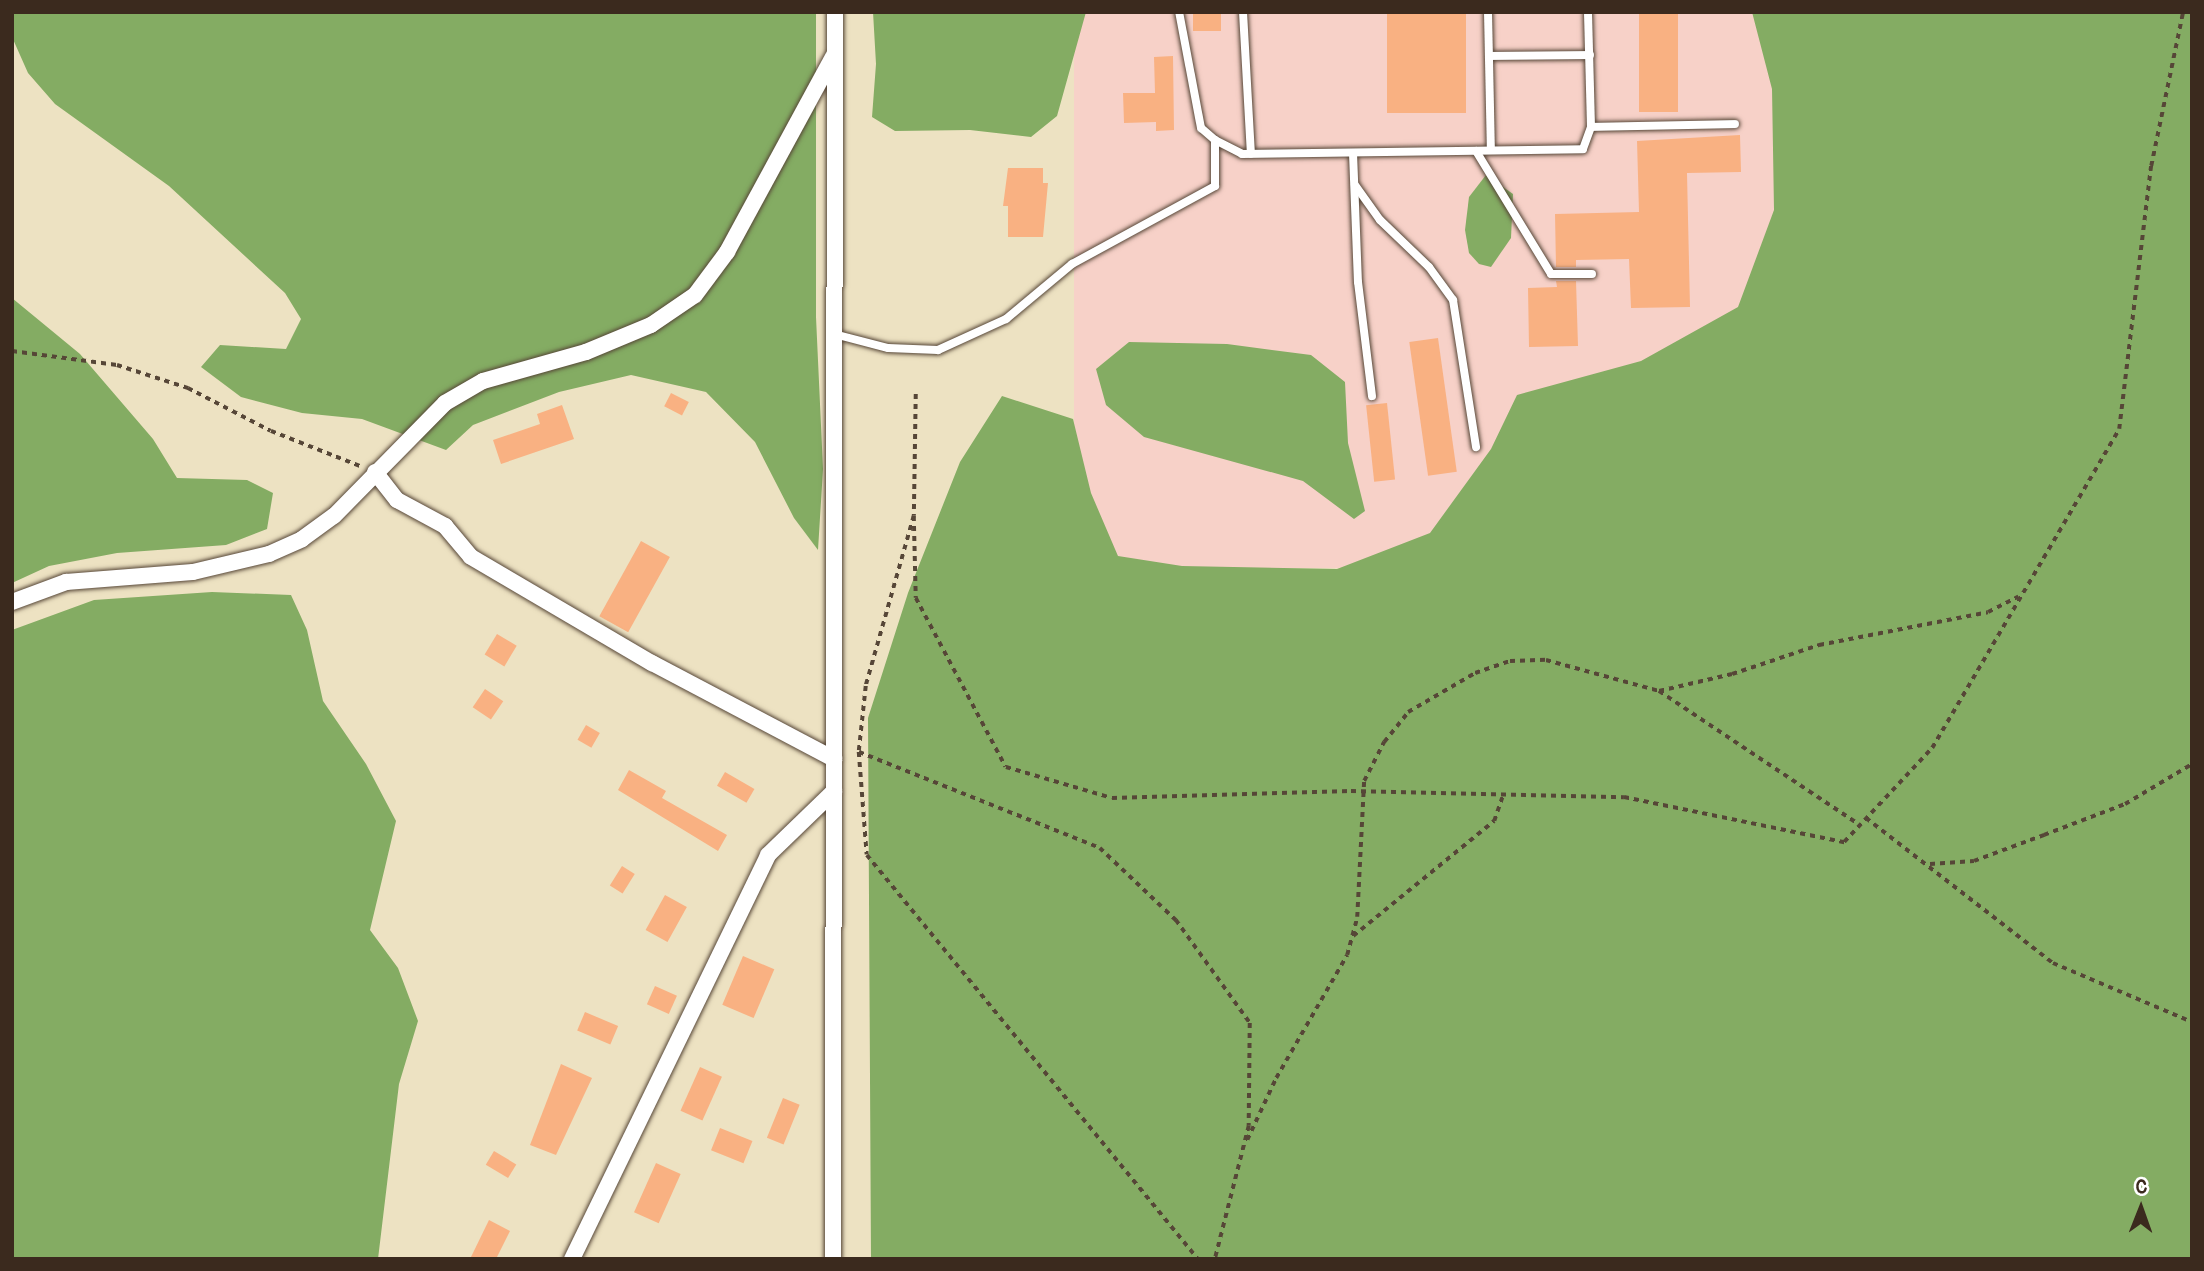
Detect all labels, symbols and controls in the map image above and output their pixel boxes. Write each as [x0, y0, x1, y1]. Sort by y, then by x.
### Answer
north arrow [2106, 1173, 2176, 1243]
text: С [2135, 1175, 2147, 1199]

